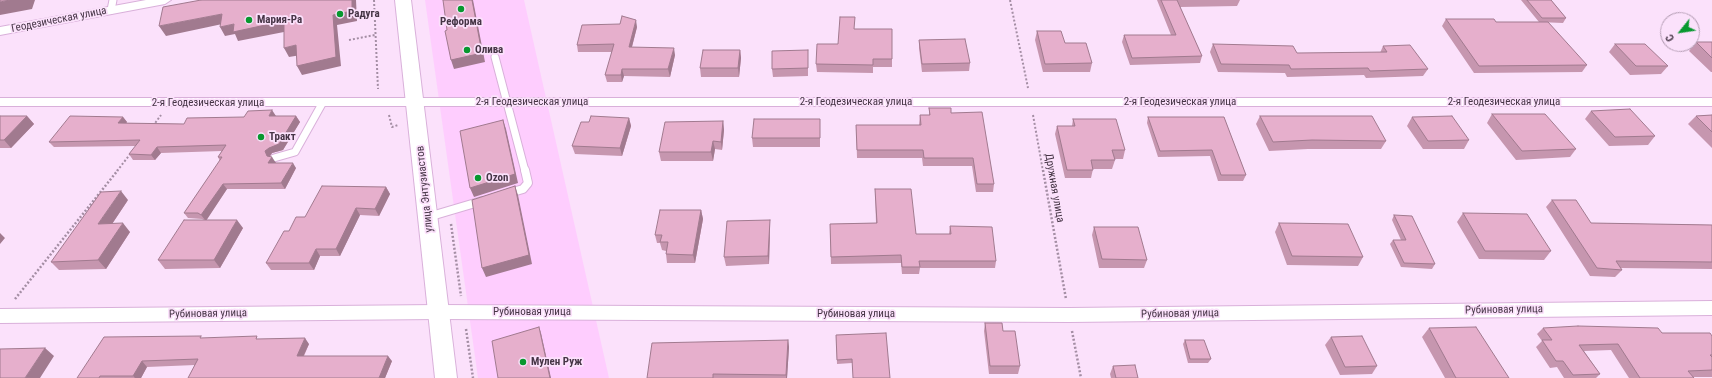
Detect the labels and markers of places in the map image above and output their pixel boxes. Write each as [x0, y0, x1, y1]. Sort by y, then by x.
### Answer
marker: Реформа [456, 4, 466, 14]
place label: Радуга [348, 7, 380, 21]
marker: Радуга [335, 9, 345, 19]
place label: Мария-Ра [257, 13, 302, 27]
marker: Мария-Ра [244, 15, 254, 25]
place label: Реформа [440, 15, 482, 29]
place label: Олива [475, 43, 503, 57]
marker: Олива [462, 45, 472, 55]
place label: Тракт [269, 130, 296, 144]
marker: Тракт [256, 132, 266, 142]
place label: Ozon [486, 171, 508, 185]
marker: Ozon [473, 173, 483, 183]
place label: Мулен Руж [531, 355, 582, 369]
marker: Мулен Руж [518, 357, 528, 367]

